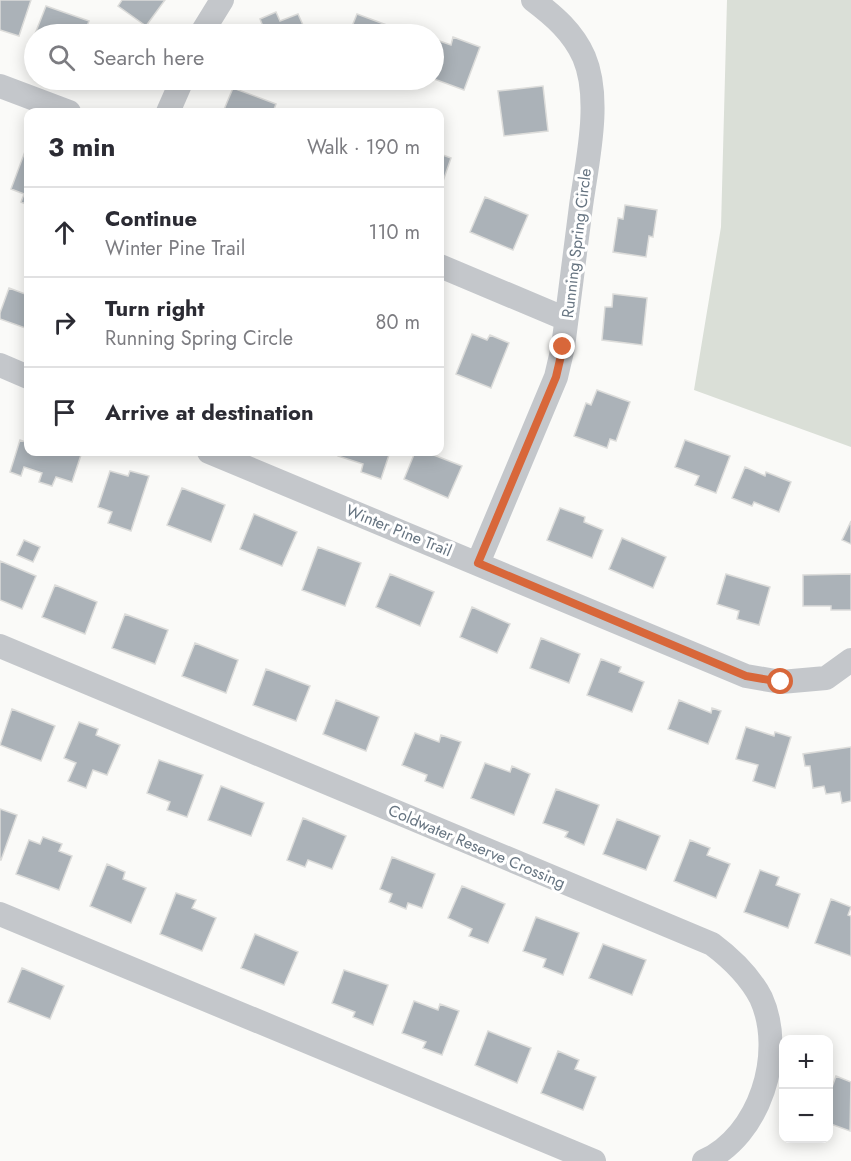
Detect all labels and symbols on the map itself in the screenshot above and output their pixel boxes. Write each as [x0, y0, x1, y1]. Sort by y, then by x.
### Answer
street label: Running Spring Circle [556, 167, 597, 319]
route end [549, 333, 575, 359]
street label: Winter Pine Trail [342, 499, 455, 562]
route start [767, 668, 793, 694]
street label: Coldwater Reserve Crossing [385, 799, 569, 894]

